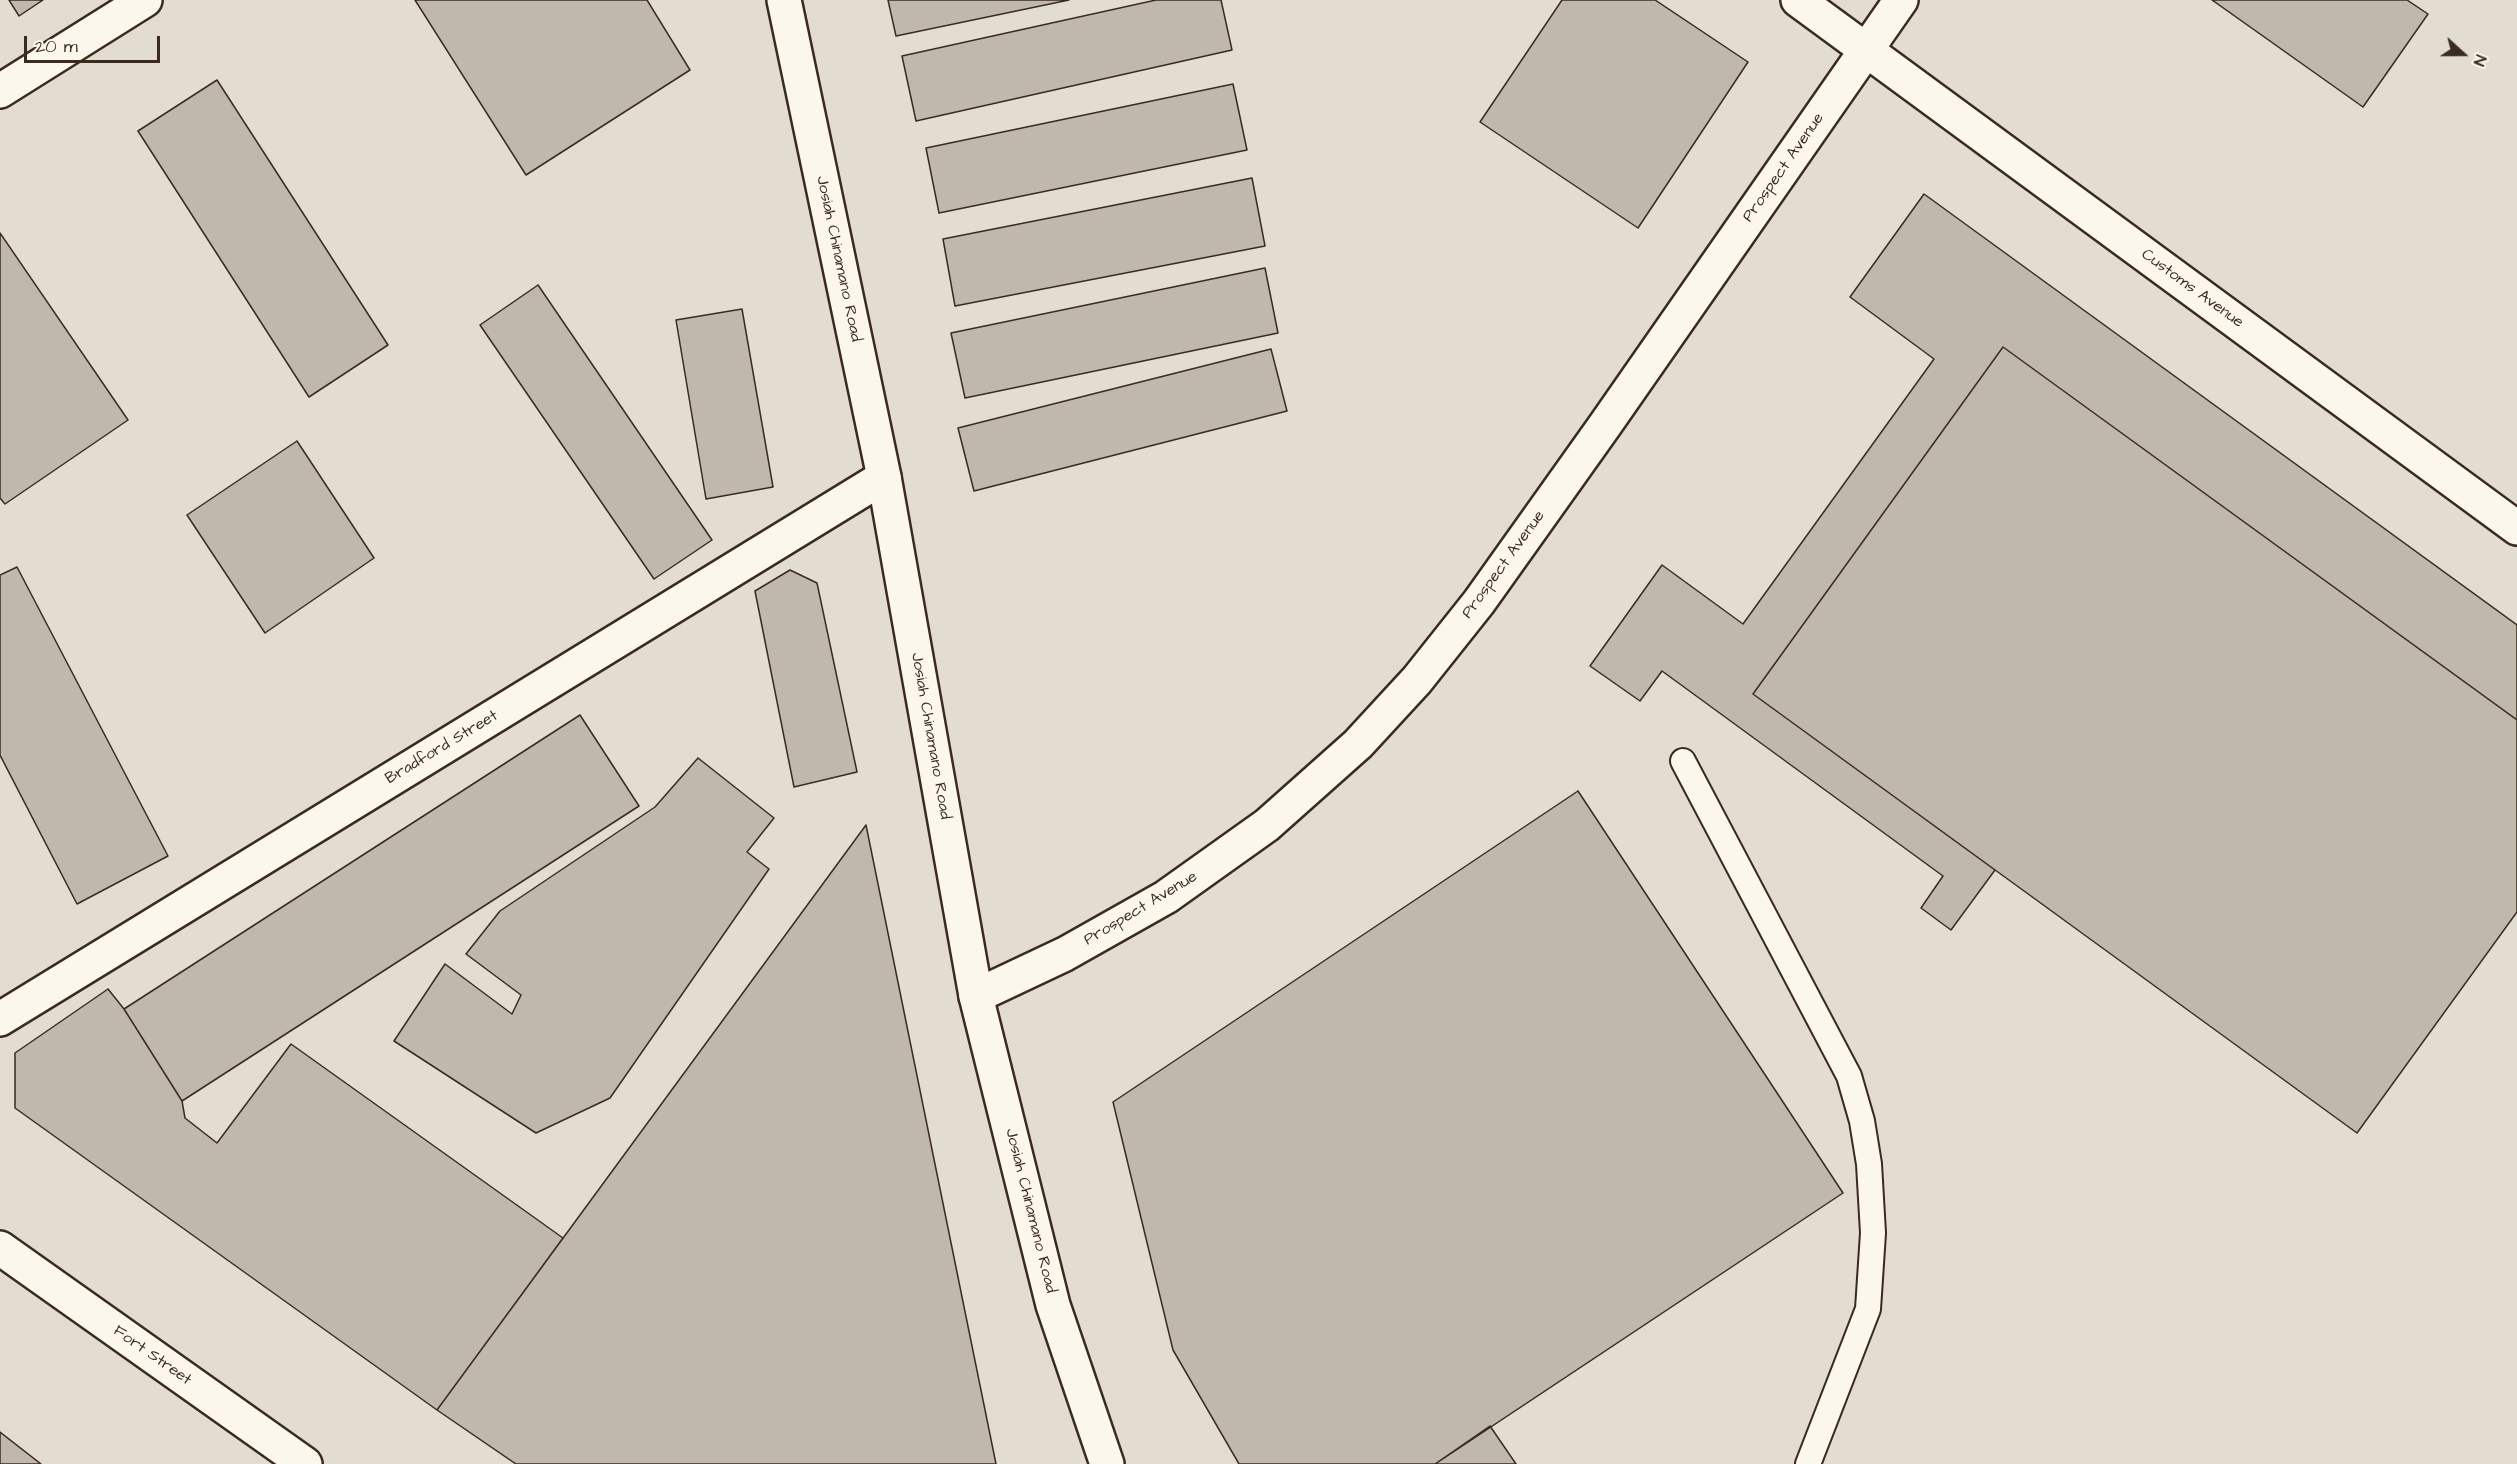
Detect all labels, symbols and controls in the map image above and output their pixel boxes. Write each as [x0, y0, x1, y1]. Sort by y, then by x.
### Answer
scale bar [27, 24, 164, 62]
north arrow [2433, 24, 2493, 84]
text: 20 m [35, 34, 78, 59]
text: N [2468, 52, 2492, 69]
street label: Prospect Avenue [1739, 110, 1829, 226]
street label: Josiah Chinamano Road [811, 174, 865, 344]
street label: Customs Avenue [2137, 245, 2247, 333]
street label: Prospect Avenue [1458, 507, 1550, 623]
street label: Josiah Chinamano Road [906, 651, 954, 821]
street label: Bradford Street [382, 707, 502, 789]
street label: Prospect Avenue [1081, 868, 1201, 950]
street label: Josiah Chinamano Road [1000, 1127, 1060, 1295]
street label: Fort Street [109, 1322, 195, 1390]

